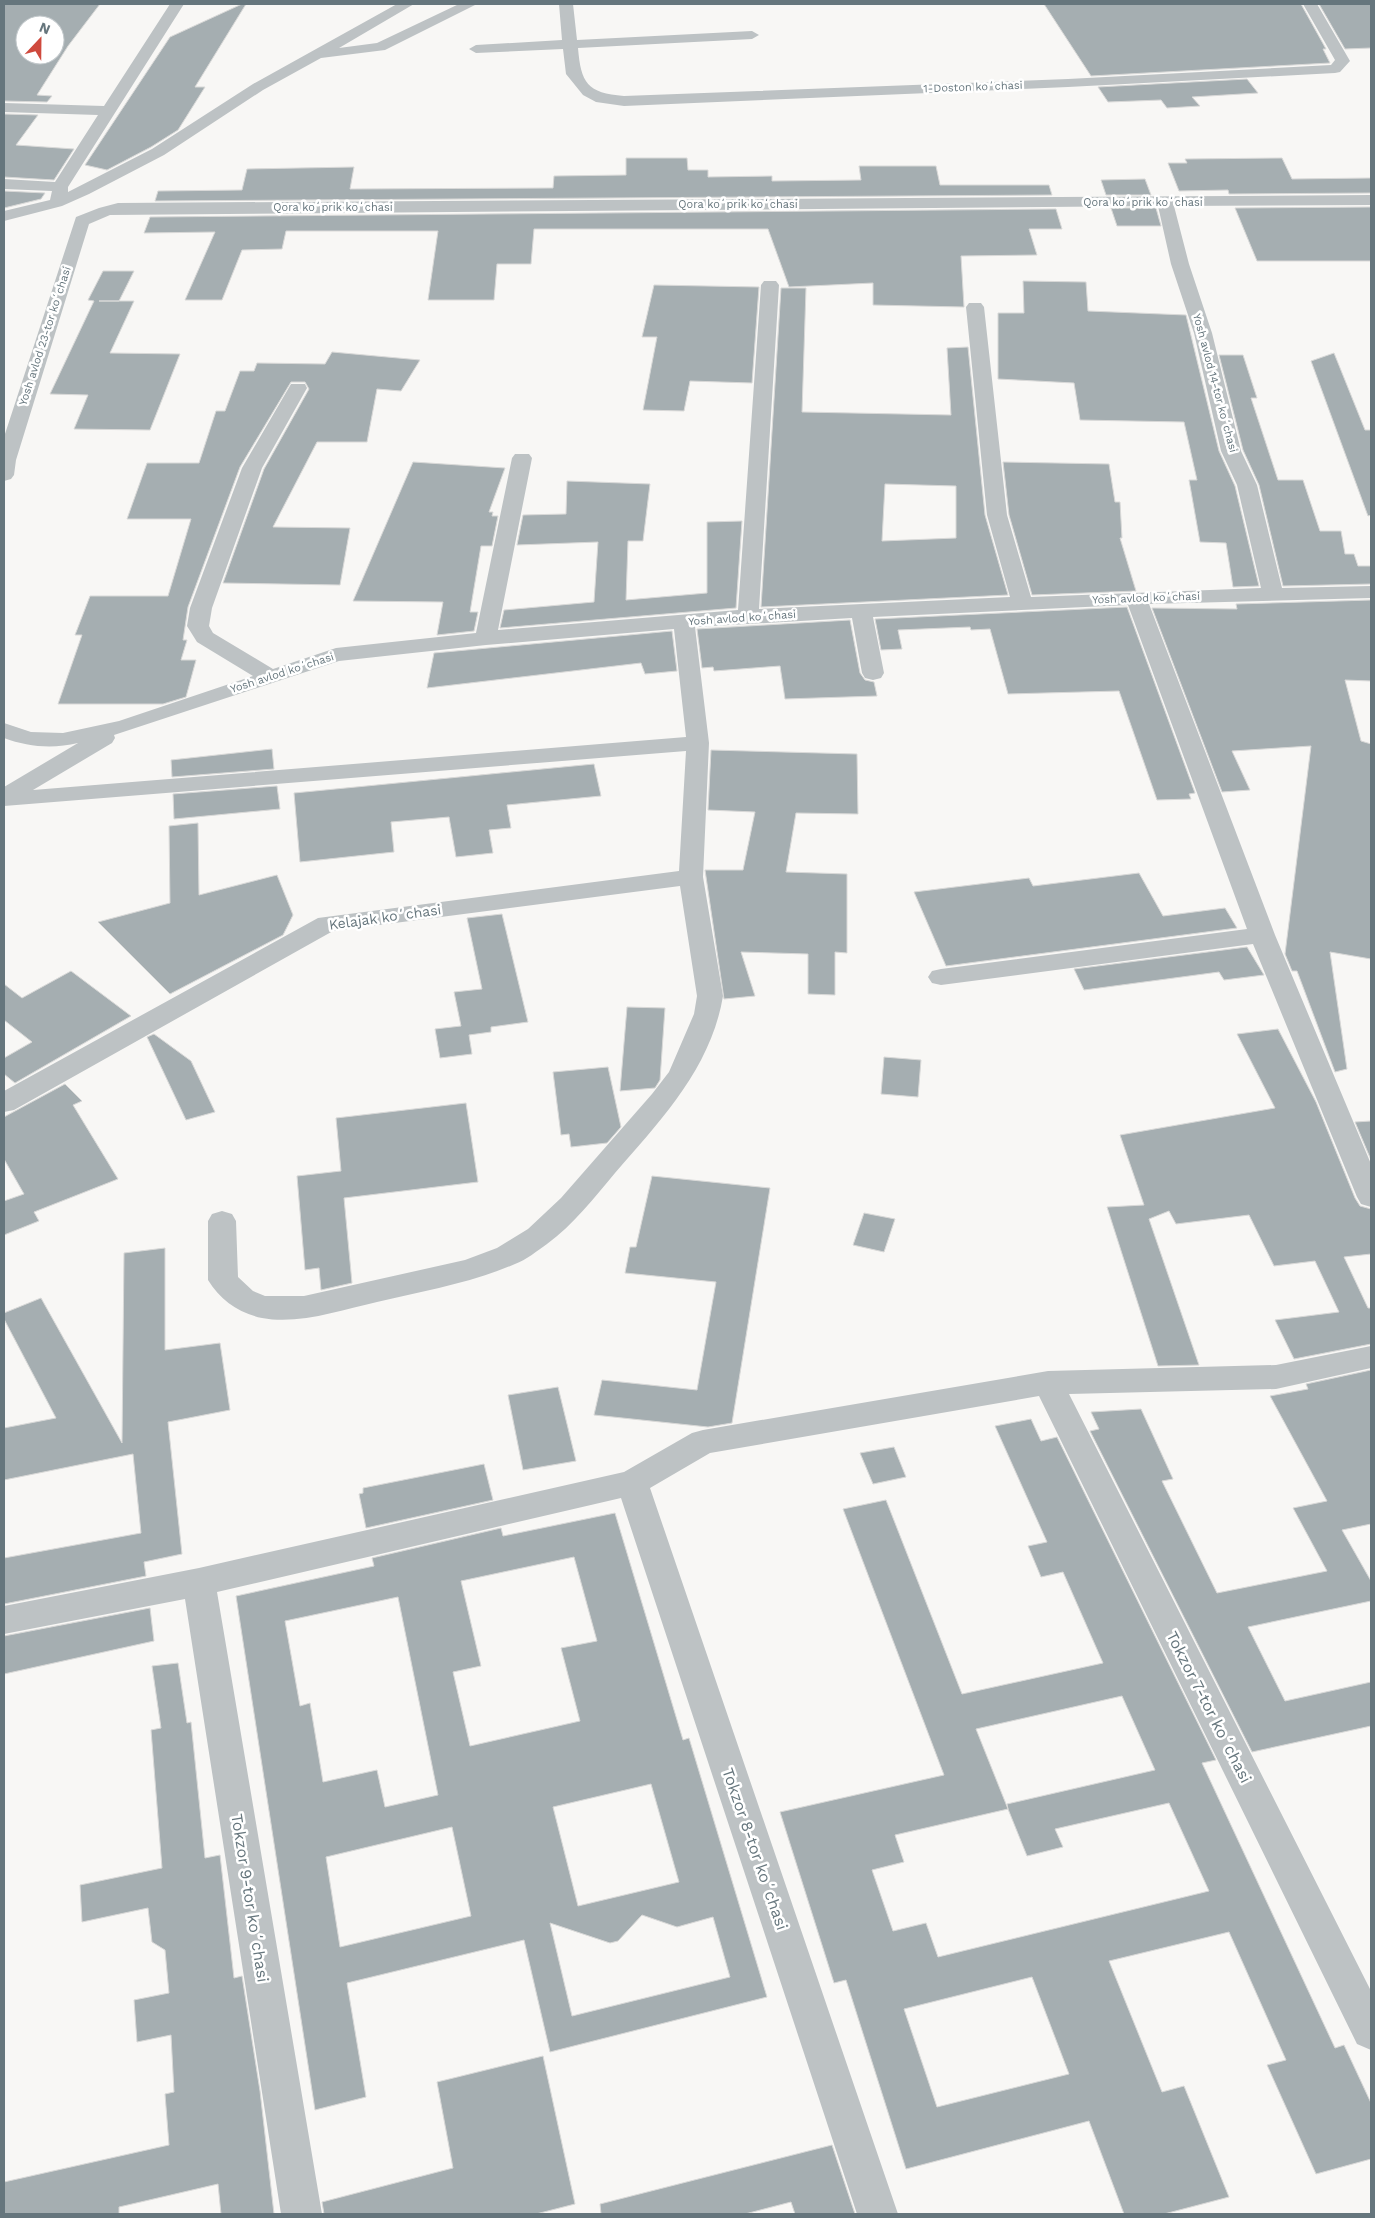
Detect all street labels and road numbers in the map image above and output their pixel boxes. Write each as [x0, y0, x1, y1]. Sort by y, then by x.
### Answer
street label: 1-Doston koʻchasi [923, 79, 1023, 95]
street label: Qora koʻprik koʻchasi [1083, 196, 1203, 209]
street label: Qora koʻprik koʻchasi [678, 198, 798, 211]
street label: Qora koʻprik koʻchasi [273, 201, 393, 214]
street label: Yosh avlod 23-tor koʻchasi [16, 265, 74, 407]
street label: Yosh avlod 14-tor koʻchasi [1190, 312, 1240, 454]
street label: Yosh avlod koʻchasi [1092, 590, 1200, 606]
street label: Yosh avlod koʻchasi [688, 608, 796, 628]
street label: Yosh avlod koʻchasi [229, 650, 335, 696]
street label: Kelajak koʻchasi [328, 901, 442, 933]
street label: Tokzor 7-tor koʻchasi [1162, 1628, 1256, 1786]
street label: Tokzor 8-tor koʻchasi [718, 1765, 792, 1933]
street label: Tokzor 9-tor koʻchasi [227, 1812, 273, 1984]

